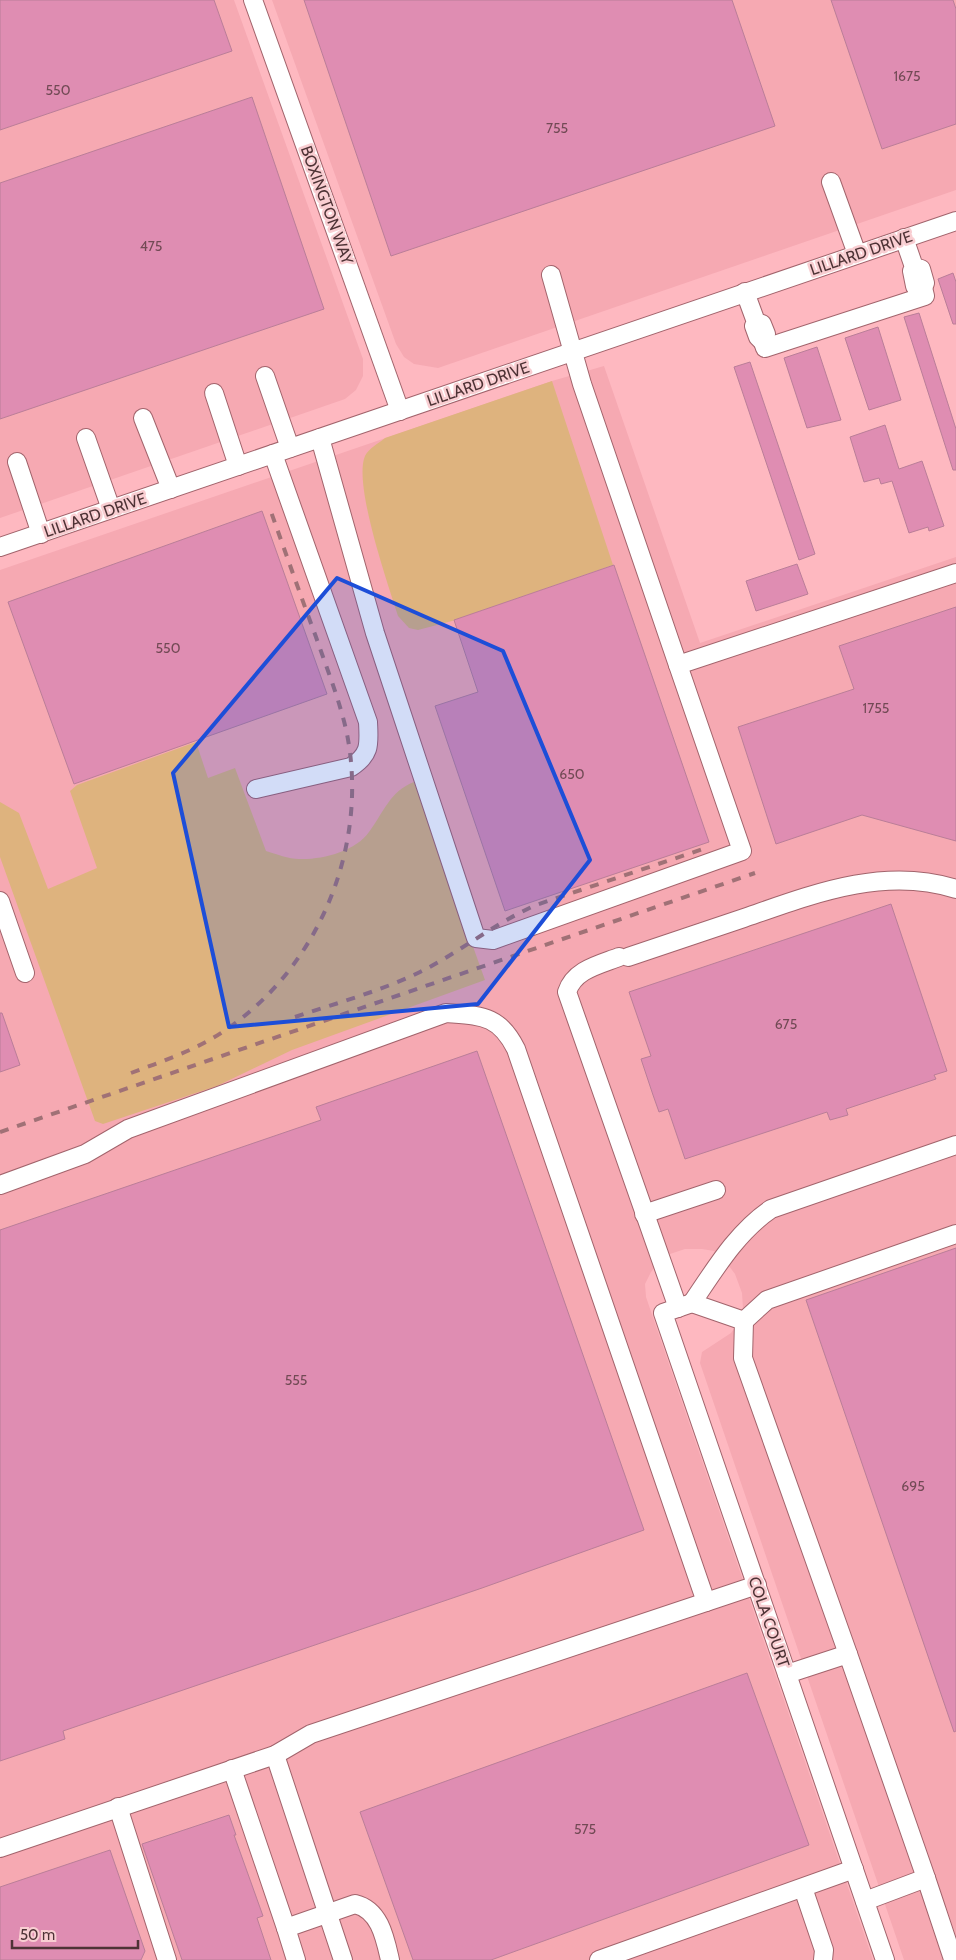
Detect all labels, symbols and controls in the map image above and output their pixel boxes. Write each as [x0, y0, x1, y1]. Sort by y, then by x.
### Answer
house number: 1675 [893, 67, 921, 85]
house number: 550 [46, 81, 71, 99]
house number: 755 [546, 119, 568, 137]
street label: BOXINGTON WAY [297, 143, 358, 268]
street label: LILLARD DRIVE [807, 227, 915, 279]
house number: 475 [140, 237, 162, 255]
street label: LILLARD DRIVE [424, 358, 532, 410]
street label: LILLARD DRIVE [41, 489, 149, 541]
house number: 550 [156, 639, 181, 657]
house number: 1755 [863, 699, 889, 717]
house number: 650 [559, 765, 585, 783]
house number: 675 [775, 1015, 797, 1033]
house number: 555 [285, 1371, 307, 1389]
house number: 695 [901, 1477, 925, 1495]
street label: COLA COURT [745, 1574, 794, 1670]
house number: 575 [574, 1820, 596, 1838]
scale bar [12, 1918, 139, 1950]
text: 50 m [20, 1926, 55, 1944]

